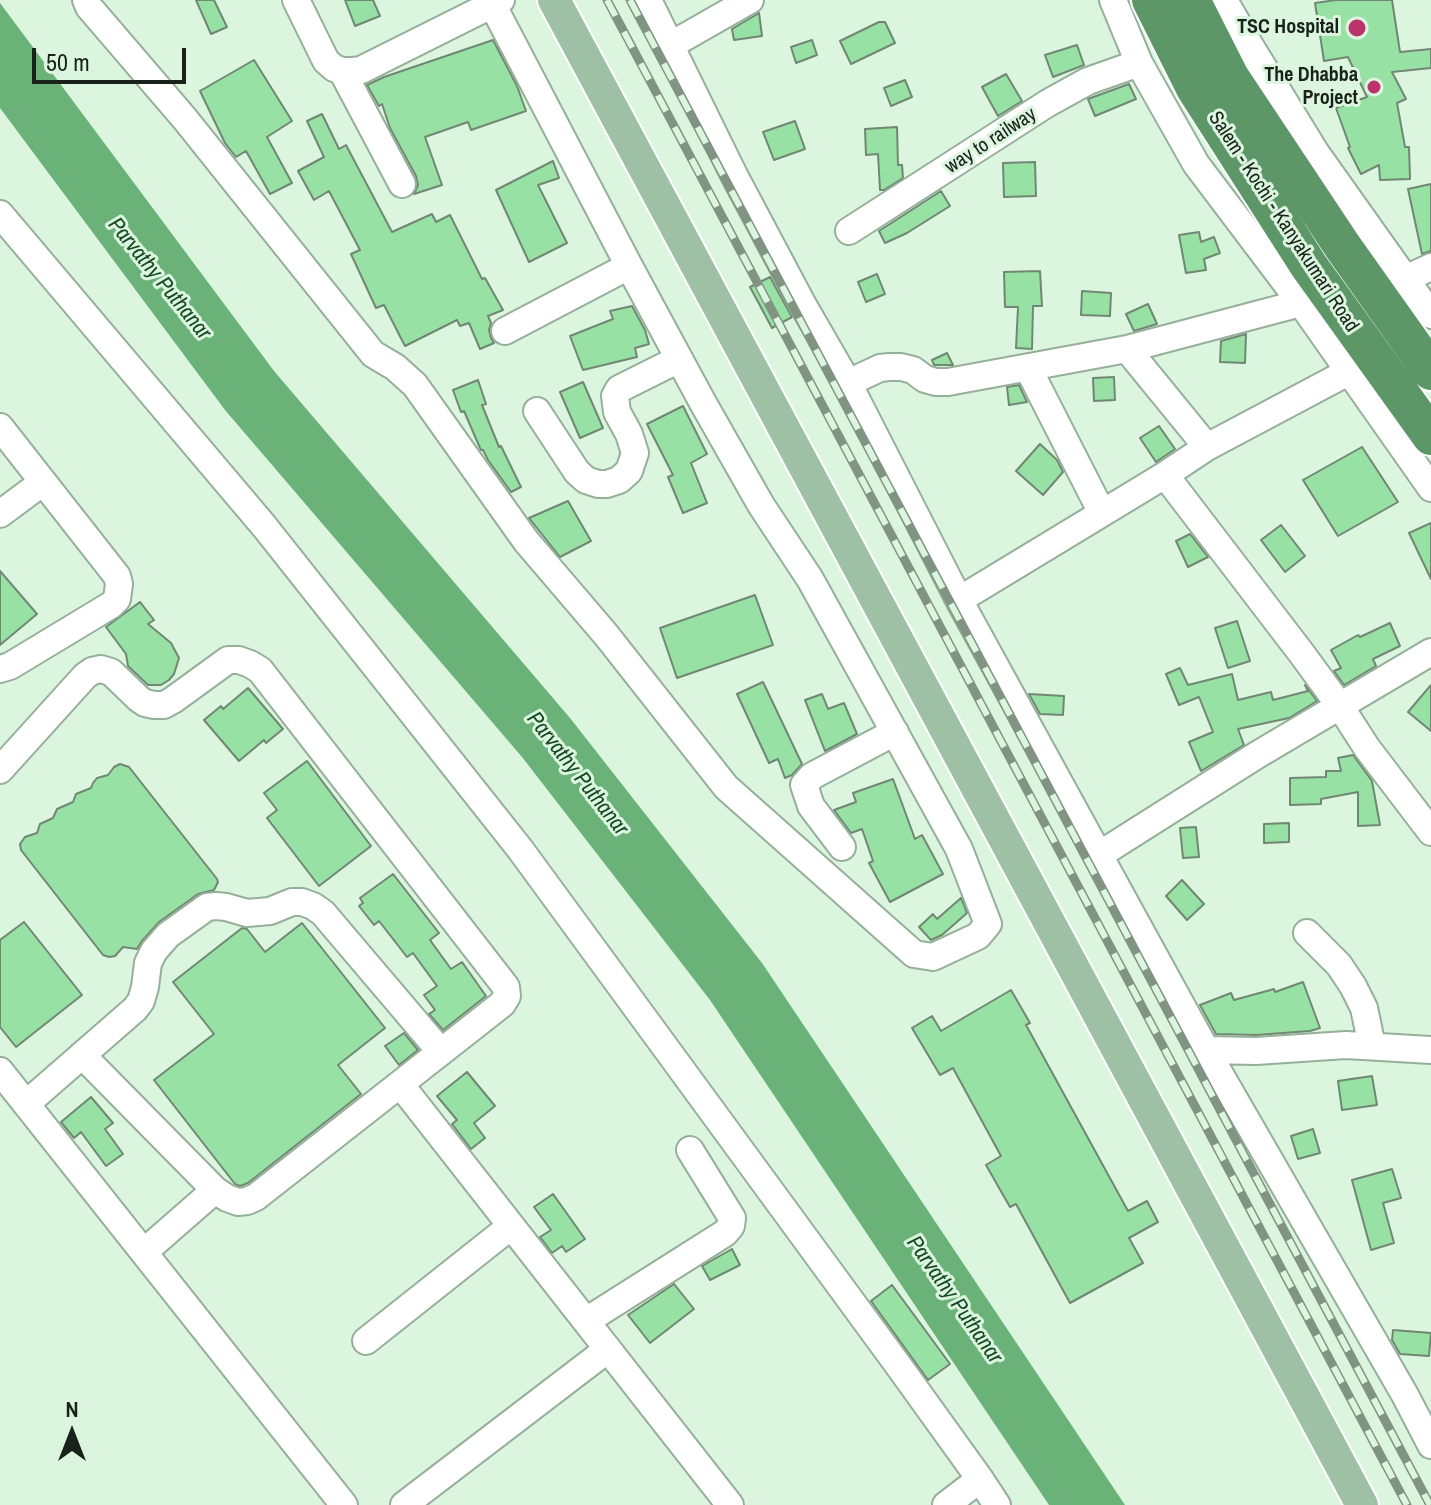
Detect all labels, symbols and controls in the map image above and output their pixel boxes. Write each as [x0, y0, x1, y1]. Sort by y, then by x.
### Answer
place label: TSC Hospital [1237, 16, 1339, 40]
marker: TSC Hospital [1346, 17, 1368, 39]
scale bar [36, 32, 190, 82]
text: 50 m [46, 46, 90, 78]
place label: The Dhabba Project [1264, 64, 1358, 111]
marker: The Dhabba Project [1365, 78, 1383, 96]
street label: way to railway [941, 103, 1041, 179]
street label: Salem - Kochi - Kanyakumari Road [1203, 107, 1363, 337]
water label: Parvathy Puthanar [102, 213, 216, 345]
water label: Parvathy Puthanar [521, 707, 633, 841]
water label: Parvathy Puthanar [900, 1231, 1008, 1369]
north arrow [32, 1393, 112, 1473]
text: N [65, 1394, 79, 1424]

